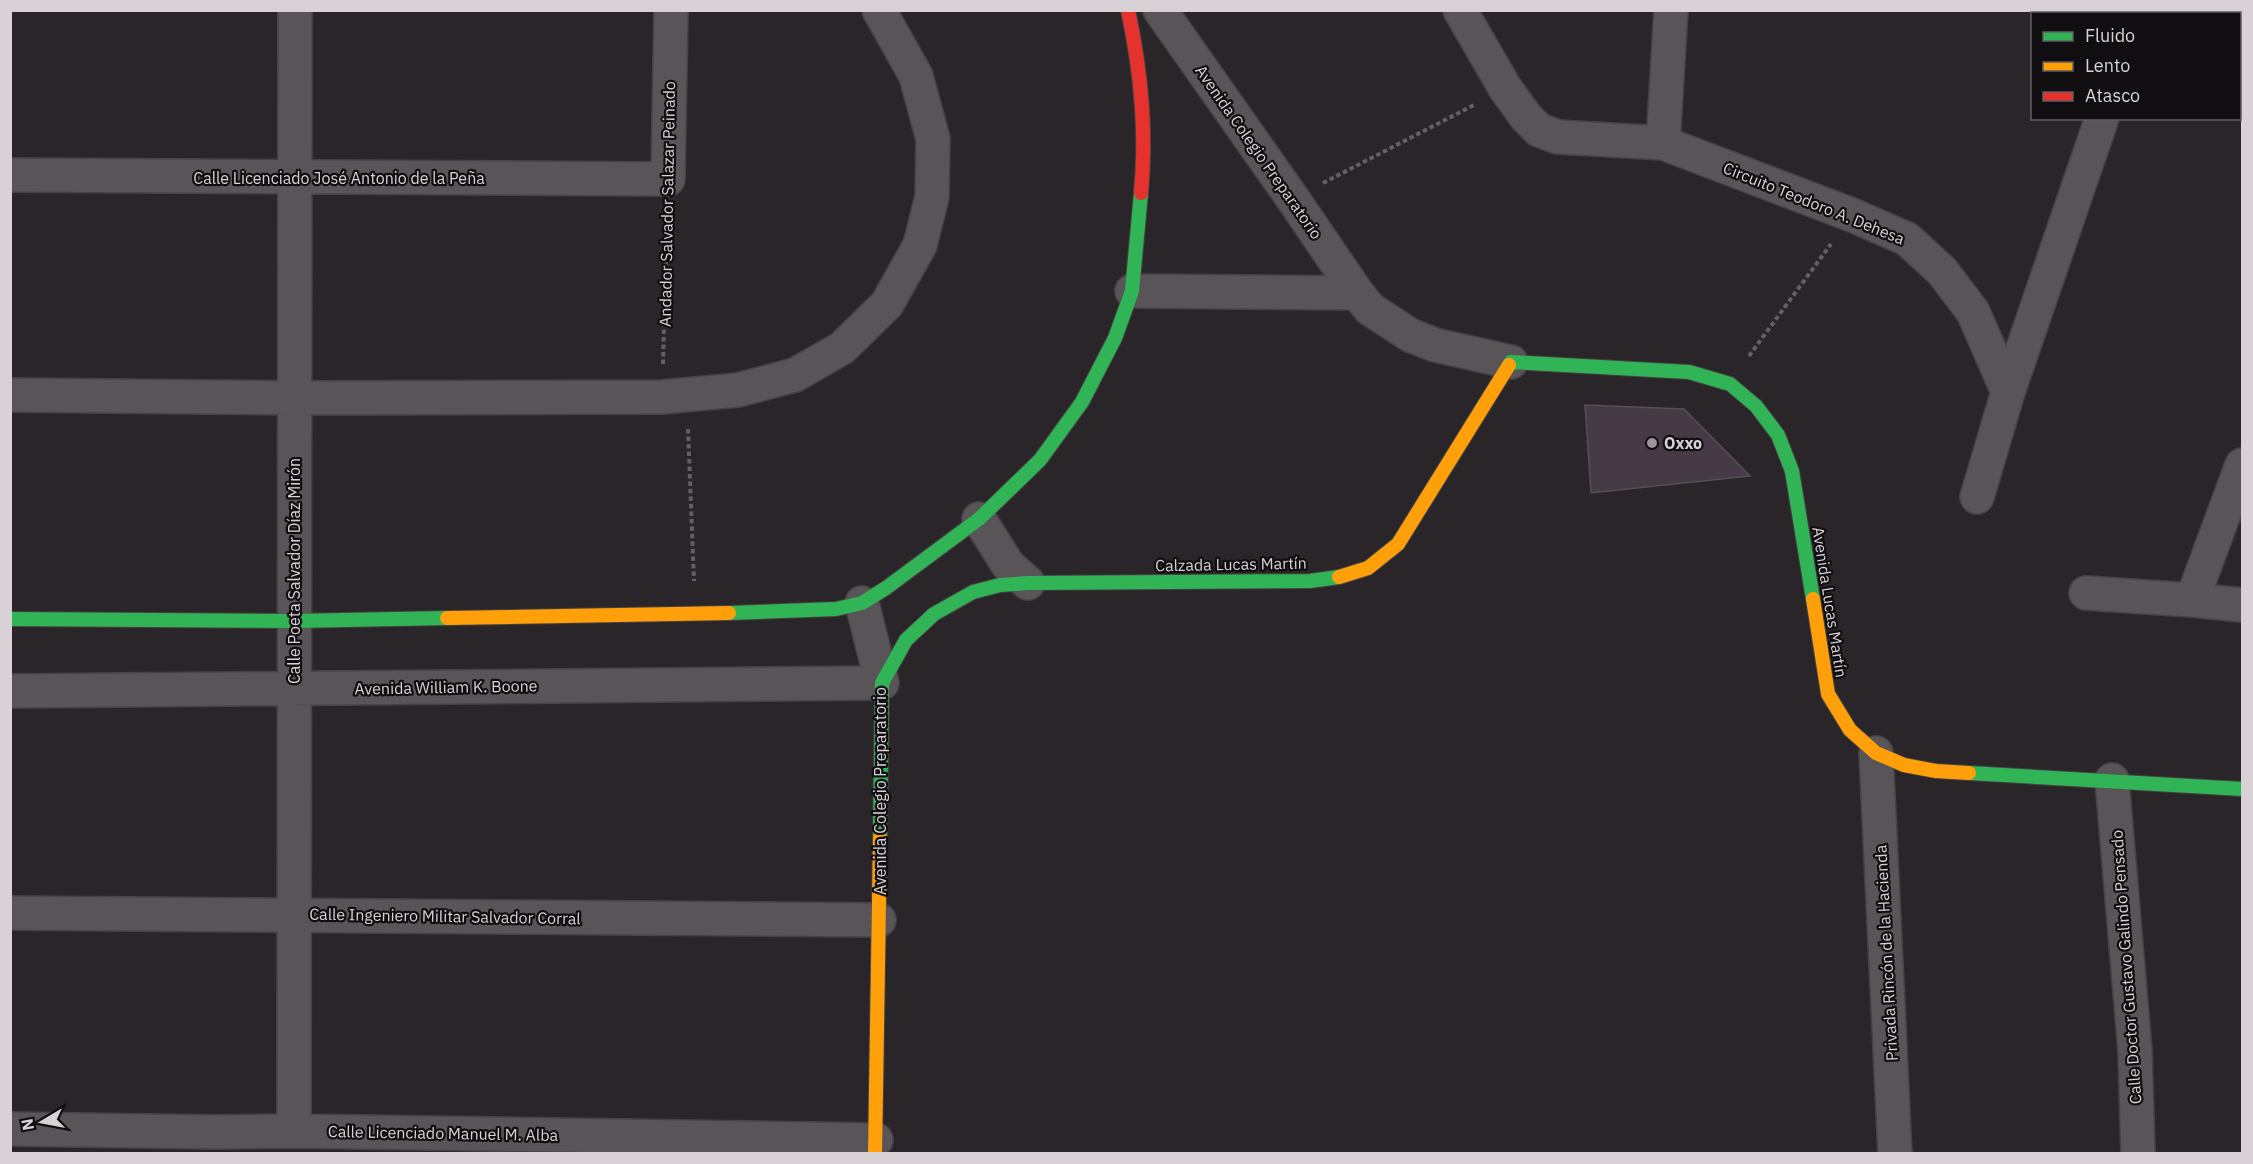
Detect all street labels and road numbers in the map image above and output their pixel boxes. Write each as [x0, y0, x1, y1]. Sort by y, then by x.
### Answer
street label: Avenida Colegio Preparatorio [1191, 61, 1327, 243]
street label: Andador Salvador Salazar Peinado [655, 81, 679, 327]
street label: Circuito Teodoro A. Dehesa [1720, 157, 1908, 249]
street label: Calle Licenciado José Antonio de la Peña [193, 168, 485, 188]
street label: Calle Poeta Salvador Díaz Mirón [284, 458, 304, 684]
street label: Avenida Lucas Martín [1808, 525, 1852, 679]
street label: Calzada Lucas Martín [1155, 553, 1307, 575]
street label: Avenida William K. Boone [354, 675, 538, 699]
street label: Avenida Colegio Preparatorio [870, 687, 890, 895]
street label: Calle Doctor Gustavo Galindo Pensado [2106, 829, 2146, 1105]
street label: Privada Rincón de la Hacienda [1870, 844, 1902, 1062]
street label: Calle Ingeniero Militar Salvador Corral [309, 904, 581, 928]
street label: Calle Licenciado Manuel M. Alba [328, 1121, 559, 1145]

